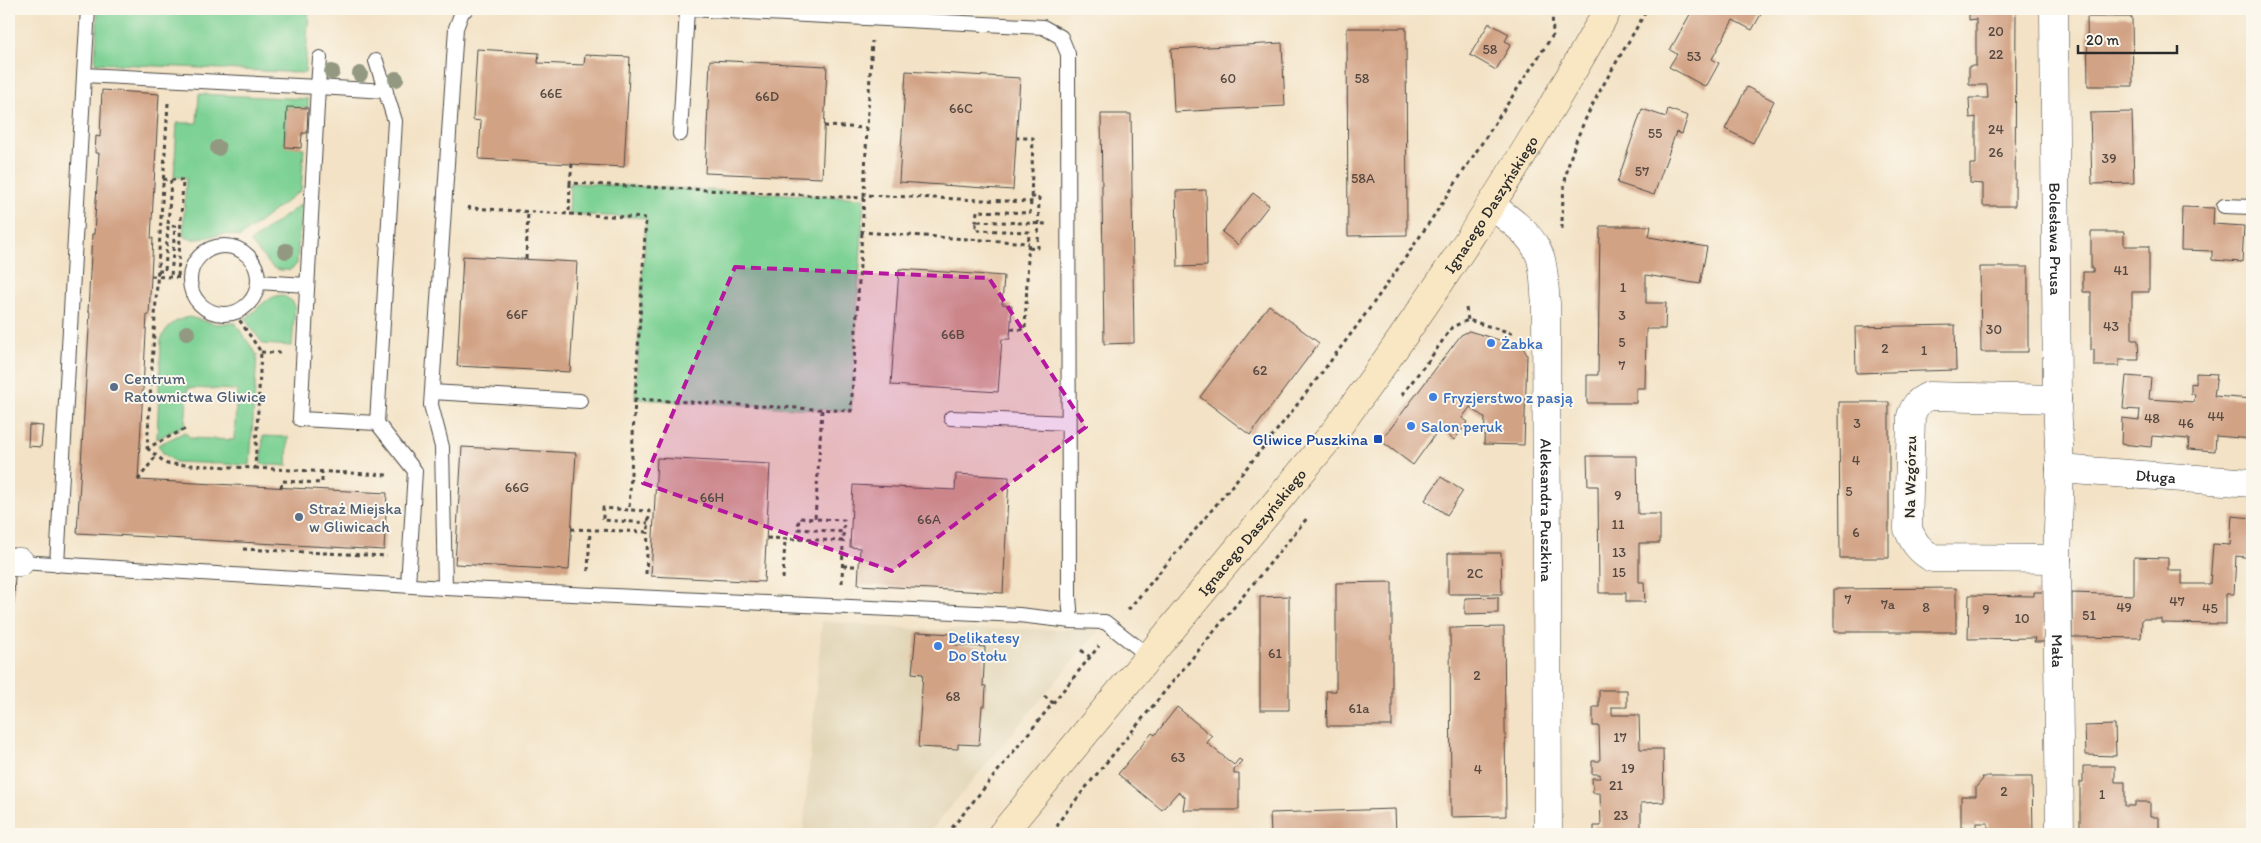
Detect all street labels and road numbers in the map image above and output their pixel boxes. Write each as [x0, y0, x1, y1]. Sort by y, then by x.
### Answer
street label: Ignacego Daszyńskiego [1440, 132, 1542, 277]
street label: Bolesława Prusa [2046, 182, 2066, 296]
street label: Na Wzgórzu [1900, 435, 1920, 519]
street label: Aleksandra Puszkina [1537, 438, 1557, 583]
street label: Ignacego Daszyńskiego [1194, 464, 1310, 599]
street label: Długa [2135, 465, 2177, 487]
street label: Mała [2048, 634, 2068, 668]

